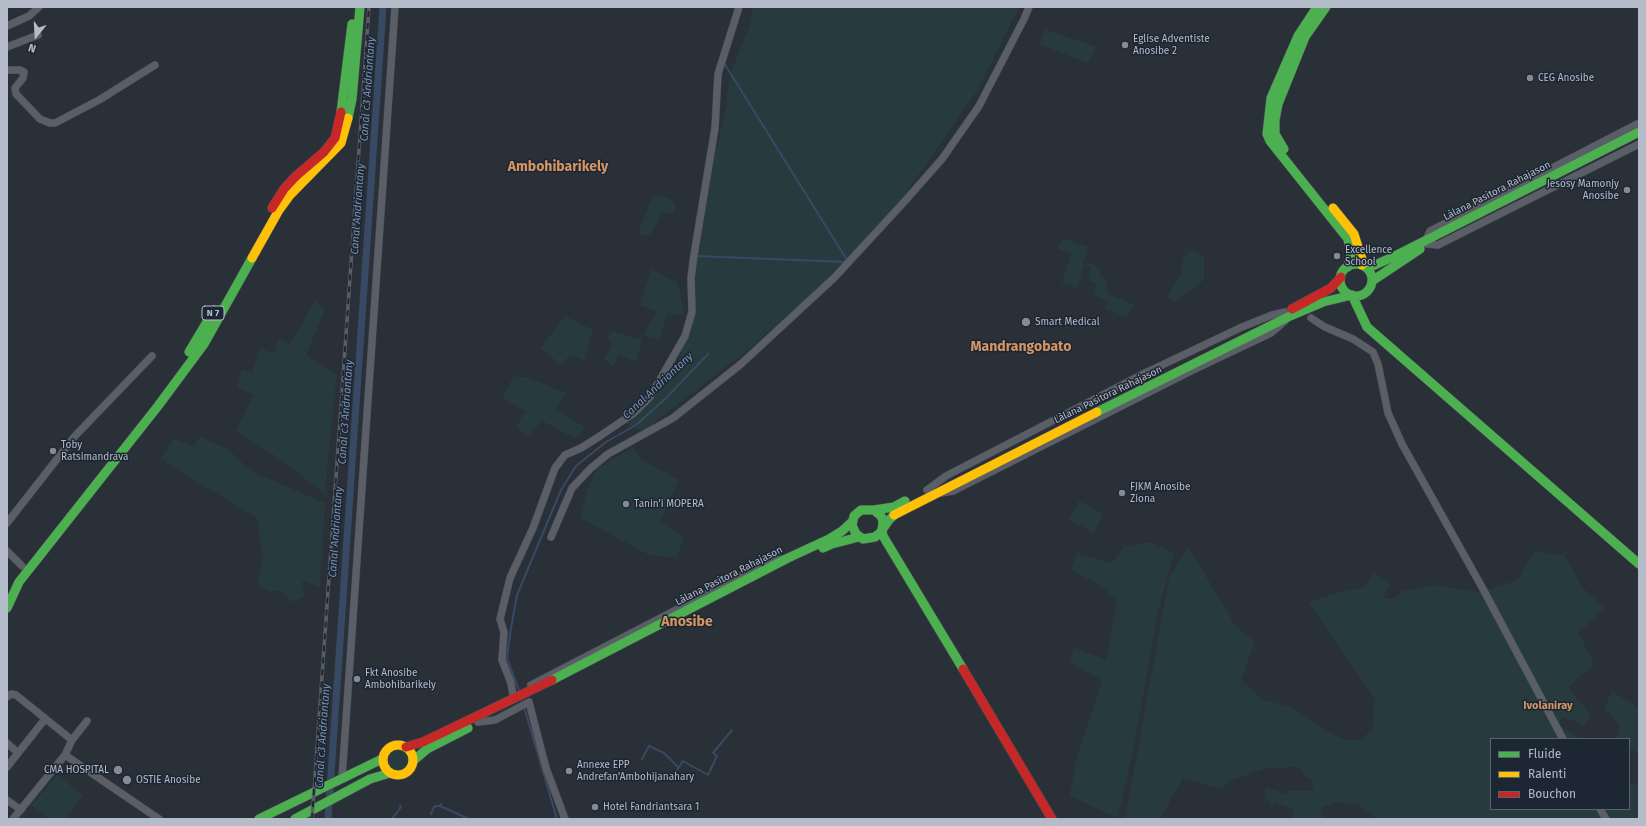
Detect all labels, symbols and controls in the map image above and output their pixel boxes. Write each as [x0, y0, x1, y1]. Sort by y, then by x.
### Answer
north arrow [16, 16, 56, 56]
place label: Eglise Adventiste Anosibe 2 [1133, 33, 1210, 56]
water label: Canal c3 Andriantany [358, 36, 378, 142]
marker: Eglise Adventiste Anosibe 2 [1120, 40, 1130, 50]
text: N [27, 41, 38, 55]
place label: CEG Anosibe [1538, 72, 1594, 84]
marker: CEG Anosibe [1525, 73, 1535, 83]
district label: Ambohibarikely [508, 159, 608, 175]
street label: Làlana Pasitora Rahajason [1441, 159, 1553, 223]
water label: Canal Andriantany [348, 163, 368, 255]
place label: Jesosy Mamonjy Anosibe [1547, 178, 1619, 202]
marker: Jesosy Mamonjy Anosibe [1622, 185, 1632, 195]
place label: Excellence School [1345, 244, 1392, 268]
marker: Excellence School [1332, 251, 1342, 261]
road number: N 7 [202, 306, 224, 320]
marker: Smart Medical [1020, 316, 1032, 328]
place label: Smart Medical [1035, 316, 1100, 328]
district label: Mandrangobato [971, 339, 1071, 355]
water label: Canal Andriantany [620, 350, 696, 422]
water label: Canal c3 Andriantany [336, 359, 356, 465]
street label: Làlana Pasitora Rahajason [1052, 364, 1164, 426]
place label: Toby Ratsimandrava [61, 439, 128, 462]
marker: Toby Ratsimandrava [48, 446, 58, 456]
place label: FJKM Anosibe Ziona [1130, 481, 1190, 504]
water label: Canal Andriantany [326, 486, 346, 578]
marker: FJKM Anosibe Ziona [1117, 488, 1127, 498]
place label: Tanin'i MOPERA [634, 498, 704, 510]
marker: Tanin'i MOPERA [621, 499, 631, 509]
street label: Làlana Pasitora Rahajason [673, 544, 785, 608]
district label: Anosibe [661, 614, 713, 630]
place label: Fkt Anosibe Ambohibarikely [365, 667, 436, 690]
marker: Fkt Anosibe Ambohibarikely [352, 674, 362, 684]
water label: Canal c3 Andriantany [313, 683, 333, 789]
district label: Ivolaniray [1523, 699, 1573, 713]
legend [1490, 738, 1630, 810]
text: Fluide [1528, 747, 1561, 761]
place label: Annexe EPP Andrefan'Ambohijanahary [577, 759, 694, 782]
place label: CMA HOSPITAL [44, 764, 109, 776]
marker: CMA HOSPITAL [112, 764, 124, 776]
marker: Annexe EPP Andrefan'Ambohijanahary [564, 766, 574, 776]
text: Ralenti [1528, 767, 1566, 781]
marker: OSTIE Anosibe [121, 774, 133, 786]
place label: OSTIE Anosibe [136, 774, 201, 786]
text: Bouchon [1528, 787, 1576, 801]
place label: Hotel Fandriantsara 1 [603, 801, 699, 813]
marker: Hotel Fandriantsara 1 [590, 802, 600, 812]

